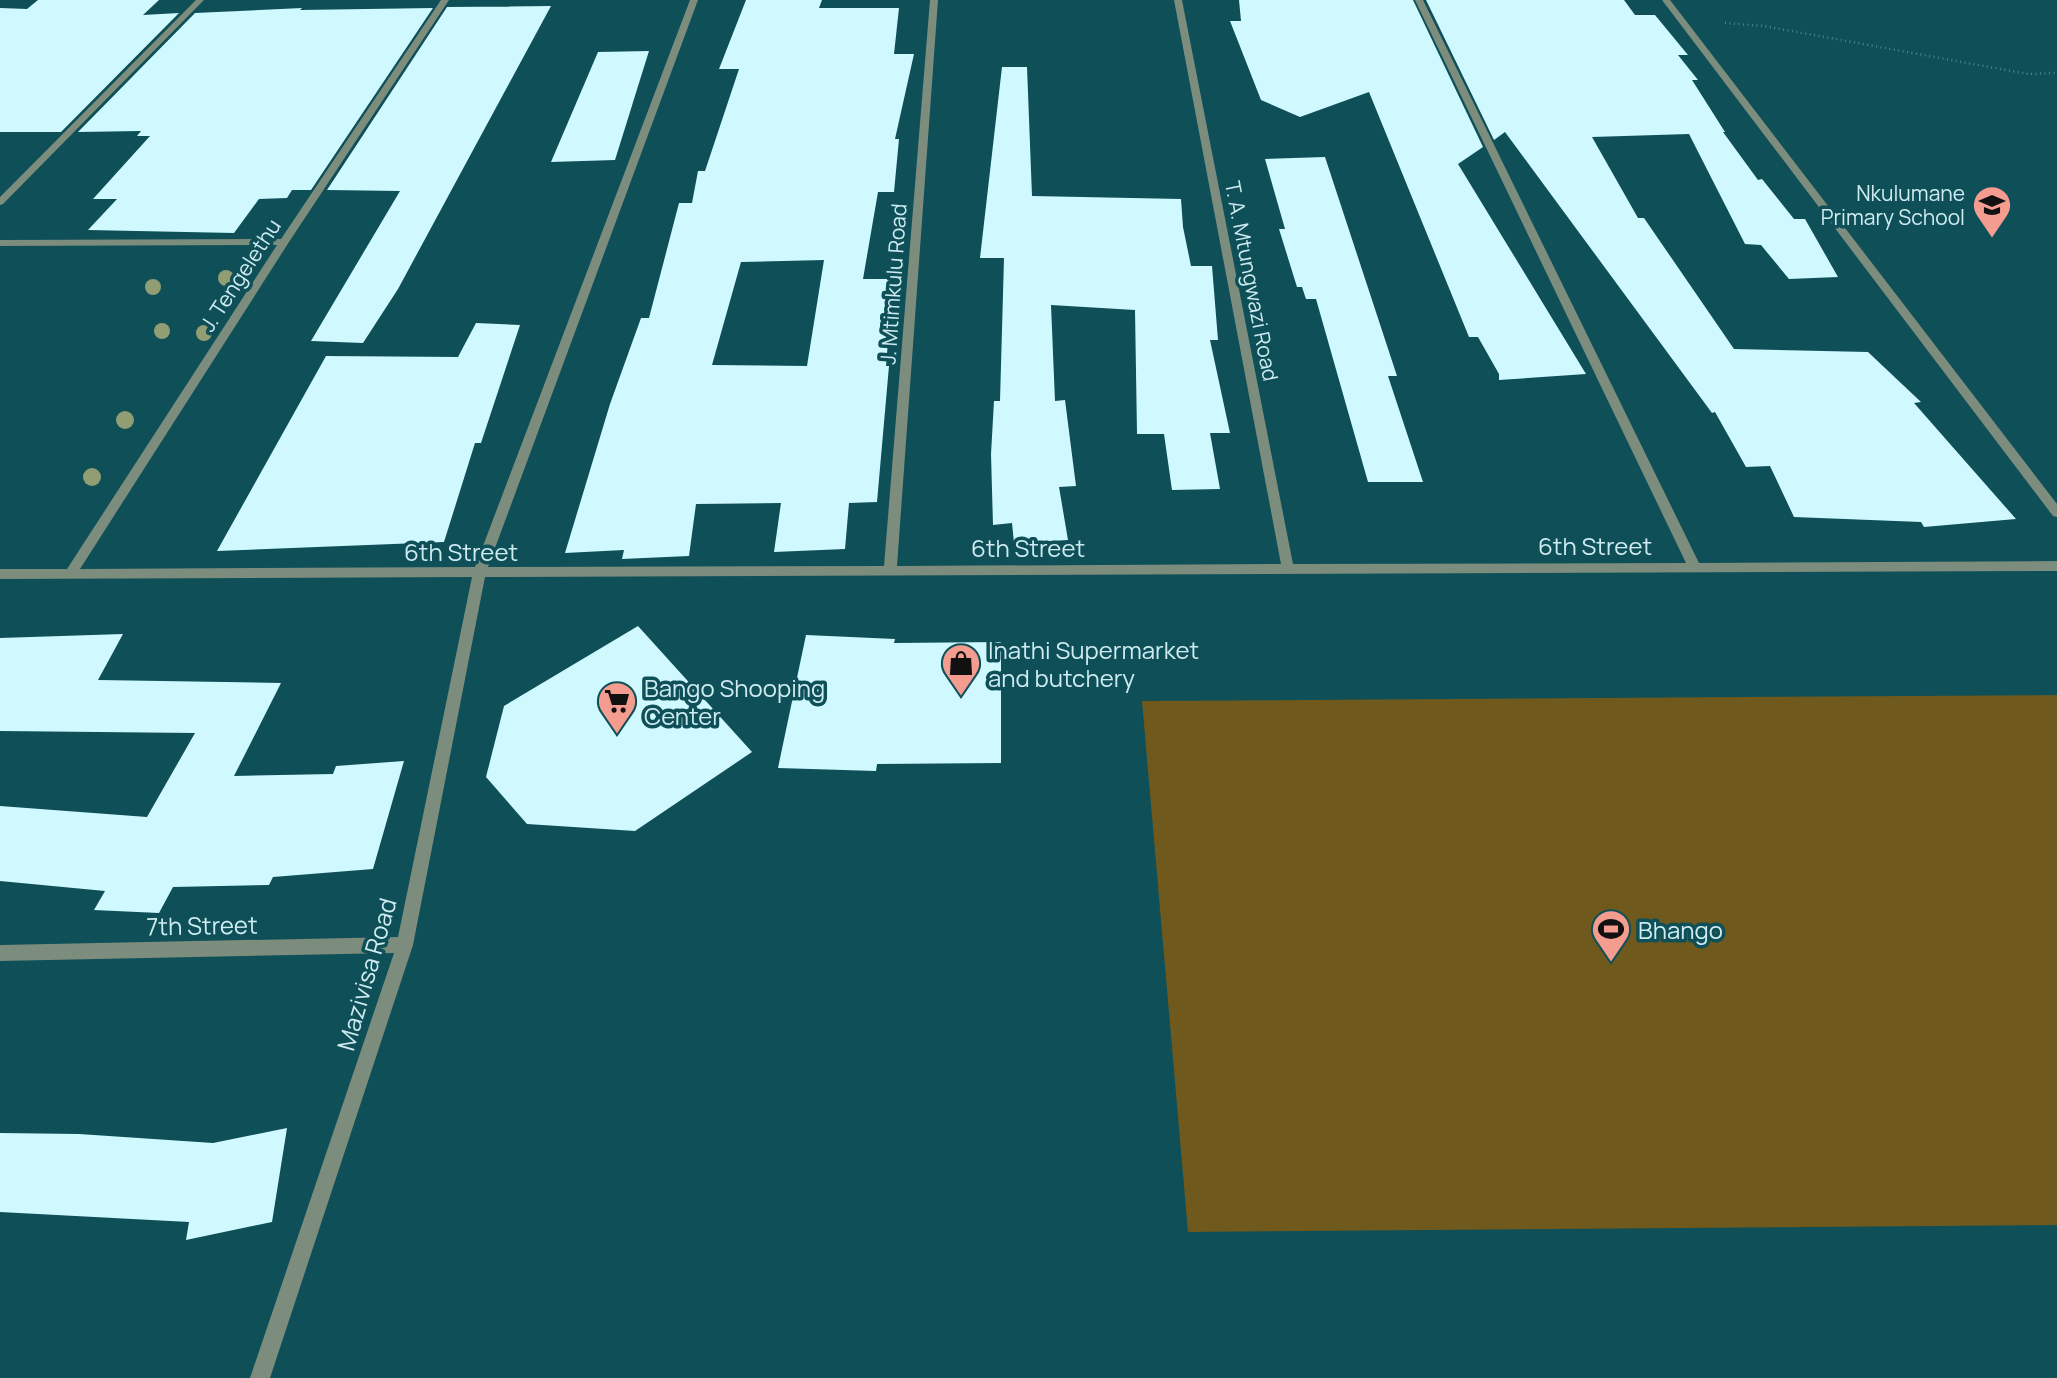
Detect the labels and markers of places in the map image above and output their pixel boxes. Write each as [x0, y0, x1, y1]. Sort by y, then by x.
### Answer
place label: Nkulumane Primary School [1821, 179, 1965, 231]
school or university icon: Nkulumane Primary School [1971, 184, 2013, 239]
place label: Inathi Supermarket and butchery [988, 633, 1199, 694]
shop icon: Inathi Supermarket and butchery [940, 642, 982, 697]
place label: Bango Shooping Center [644, 671, 825, 732]
supermarket icon: Bango Shooping Center [596, 680, 638, 735]
sports icon: Bhango [1590, 908, 1632, 963]
place label: Bhango [1638, 913, 1723, 946]

